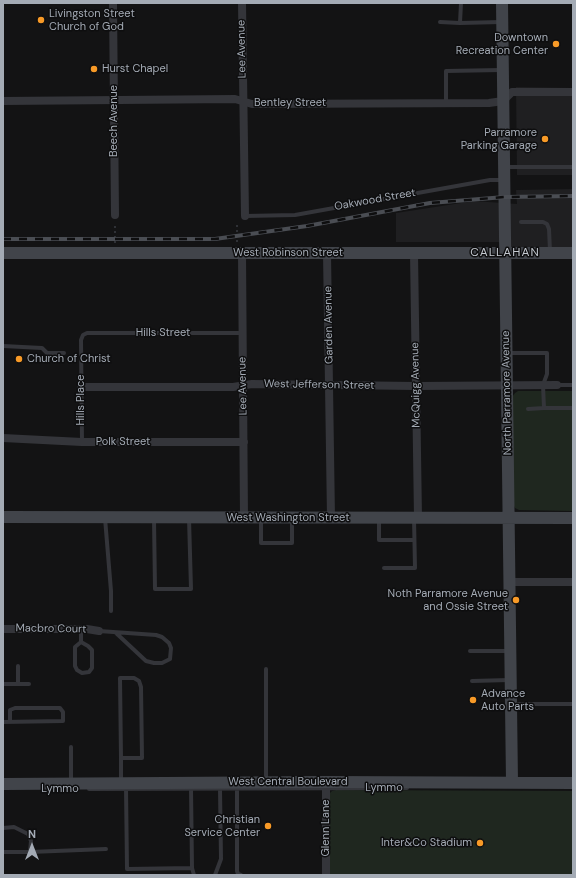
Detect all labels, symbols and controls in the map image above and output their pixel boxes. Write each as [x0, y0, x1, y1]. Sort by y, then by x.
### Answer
place label: Livingston Street Church of God [49, 7, 135, 33]
marker: Livingston Street Church of God [36, 15, 46, 25]
street label: Lee Avenue [235, 20, 249, 78]
place label: Downtown Recreation Center [456, 31, 548, 57]
marker: Downtown Recreation Center [551, 39, 561, 49]
place label: Hurst Chapel [102, 62, 168, 76]
marker: Hurst Chapel [89, 64, 99, 74]
street label: Beech Avenue [107, 85, 121, 157]
street label: Bentley Street [254, 96, 326, 110]
place label: Parramore Parking Garage [461, 126, 537, 152]
marker: Parramore Parking Garage [540, 134, 550, 144]
street label: Oakwood Street [333, 186, 417, 214]
street label: West Robinson Street [233, 246, 343, 260]
district label: CALLAHAN [470, 246, 540, 260]
street label: Garden Avenue [322, 286, 336, 364]
street label: Hills Street [136, 326, 190, 340]
street label: North Parramore Avenue [499, 331, 515, 455]
street label: McQuigg Avenue [409, 342, 423, 428]
place label: Church of Christ [27, 352, 111, 366]
marker: Church of Christ [14, 354, 24, 364]
street label: Lee Avenue [236, 357, 250, 415]
street label: Hills Place [74, 375, 88, 425]
street label: West Jefferson Street [264, 377, 374, 393]
street label: Polk Street [96, 435, 150, 449]
street label: West Washington Street [227, 511, 349, 525]
place label: Noth Parramore Avenue and Ossie Street [388, 587, 508, 613]
marker: Noth Parramore Avenue and Ossie Street [511, 595, 521, 605]
street label: Macbro Court [15, 622, 87, 636]
place label: Advance Auto Parts [481, 687, 534, 713]
marker: Advance Auto Parts [468, 695, 478, 705]
street label: West Central Boulevard [228, 775, 348, 789]
street label: Lymmo [365, 781, 403, 795]
street label: Lymmo [41, 782, 79, 796]
street label: Glenn Lane [319, 800, 333, 856]
place label: Christian Service Center [184, 813, 260, 839]
marker: Christian Service Center [263, 821, 273, 831]
north arrow [12, 826, 52, 866]
text: N [28, 827, 36, 841]
place label: Inter&Co Stadium [381, 836, 472, 850]
marker: Inter&Co Stadium [475, 838, 485, 848]

